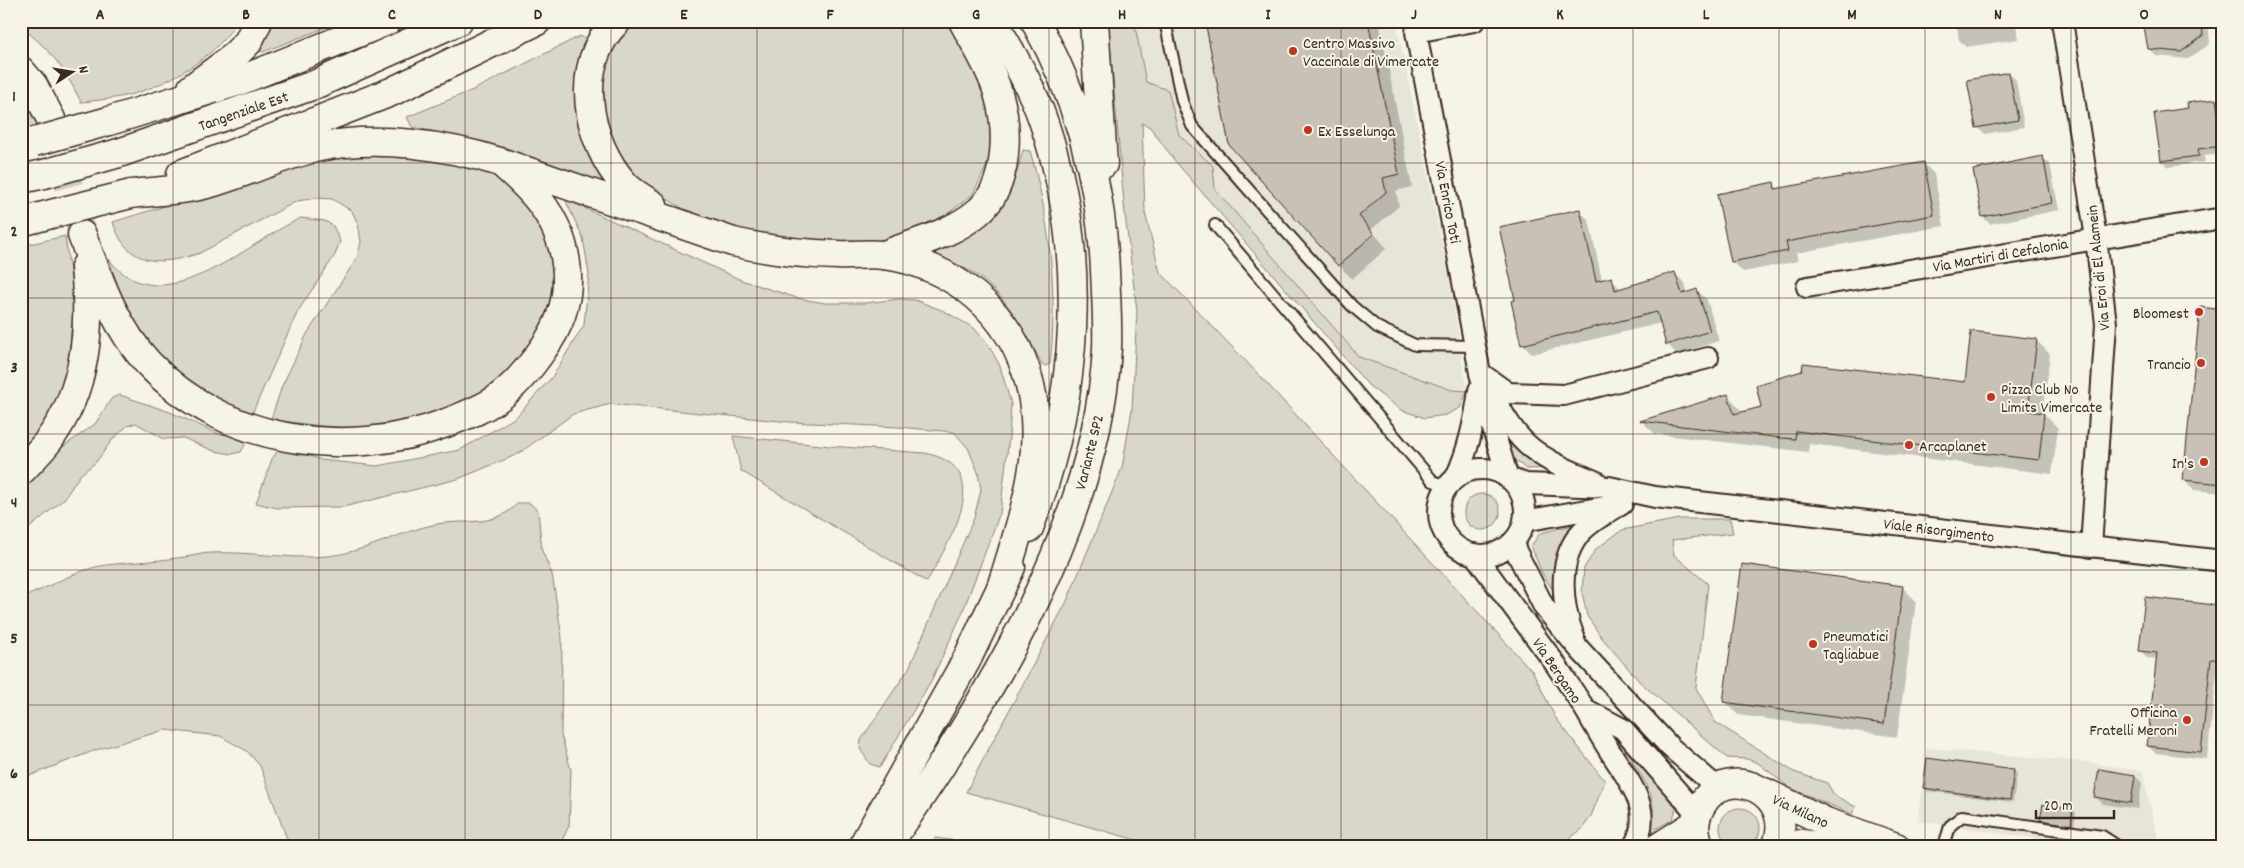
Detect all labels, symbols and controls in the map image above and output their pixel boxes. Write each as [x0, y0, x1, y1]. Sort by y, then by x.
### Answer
text: A [96, 4, 105, 27]
text: B [242, 4, 250, 27]
text: C [388, 4, 396, 27]
text: D [534, 4, 543, 27]
text: E [680, 4, 688, 27]
text: F [826, 4, 834, 27]
text: G [972, 4, 980, 27]
text: H [1118, 4, 1126, 27]
text: I [1266, 4, 1272, 27]
text: J [1411, 4, 1417, 27]
text: K [1556, 4, 1564, 27]
text: L [1703, 4, 1710, 27]
text: M [1847, 4, 1857, 27]
text: N [1994, 4, 2002, 27]
text: O [2139, 4, 2149, 27]
place label: Centro Massivo Vaccinale di Vimercate [1303, 33, 1439, 74]
marker: Centro Massivo Vaccinale di Vimercate [1287, 45, 1299, 57]
north arrow [48, 48, 98, 98]
text: N [72, 64, 93, 75]
text: 1 [12, 86, 16, 109]
street label: Tangenziale Est [196, 86, 292, 138]
place label: Ex Esselunga [1318, 121, 1396, 144]
marker: Ex Esselunga [1302, 124, 1314, 136]
street label: Via Enrico Toti [1427, 159, 1466, 246]
street label: Via Eroi di El Alamein [2081, 204, 2118, 332]
text: 2 [11, 221, 18, 244]
street label: Via Martiri di Cefalonia [1931, 233, 2070, 280]
place label: Bloomest [2133, 303, 2189, 326]
marker: Bloomest [2193, 306, 2205, 318]
place label: Trancio [2147, 354, 2191, 377]
text: 3 [10, 357, 18, 380]
marker: Trancio [2195, 357, 2207, 369]
place label: Pizza Club No Limits Vimercate [2001, 379, 2102, 420]
marker: Pizza Club No Limits Vimercate [1985, 391, 1997, 403]
street label: Variante SP2 [1070, 413, 1111, 493]
place label: Arcaplanet [1919, 436, 1987, 459]
marker: Arcaplanet [1903, 439, 1915, 451]
place label: In's [2172, 453, 2194, 476]
marker: In's [2198, 456, 2210, 468]
text: 4 [11, 492, 17, 515]
street label: Viale Risorgimento [1882, 513, 1995, 550]
place label: Pneumatici Tagliabue [1823, 626, 1888, 667]
text: 5 [10, 628, 18, 651]
street label: Via Bergamo [1525, 634, 1586, 709]
marker: Pneumatici Tagliabue [1807, 638, 1819, 650]
place label: Officina Fratelli Meroni [2089, 702, 2177, 743]
marker: Officina Fratelli Meroni [2181, 714, 2193, 726]
text: 6 [10, 763, 18, 786]
scale bar [2036, 788, 2114, 820]
street label: Via Milano [1768, 789, 1832, 835]
text: 20 m [2044, 796, 2072, 818]

